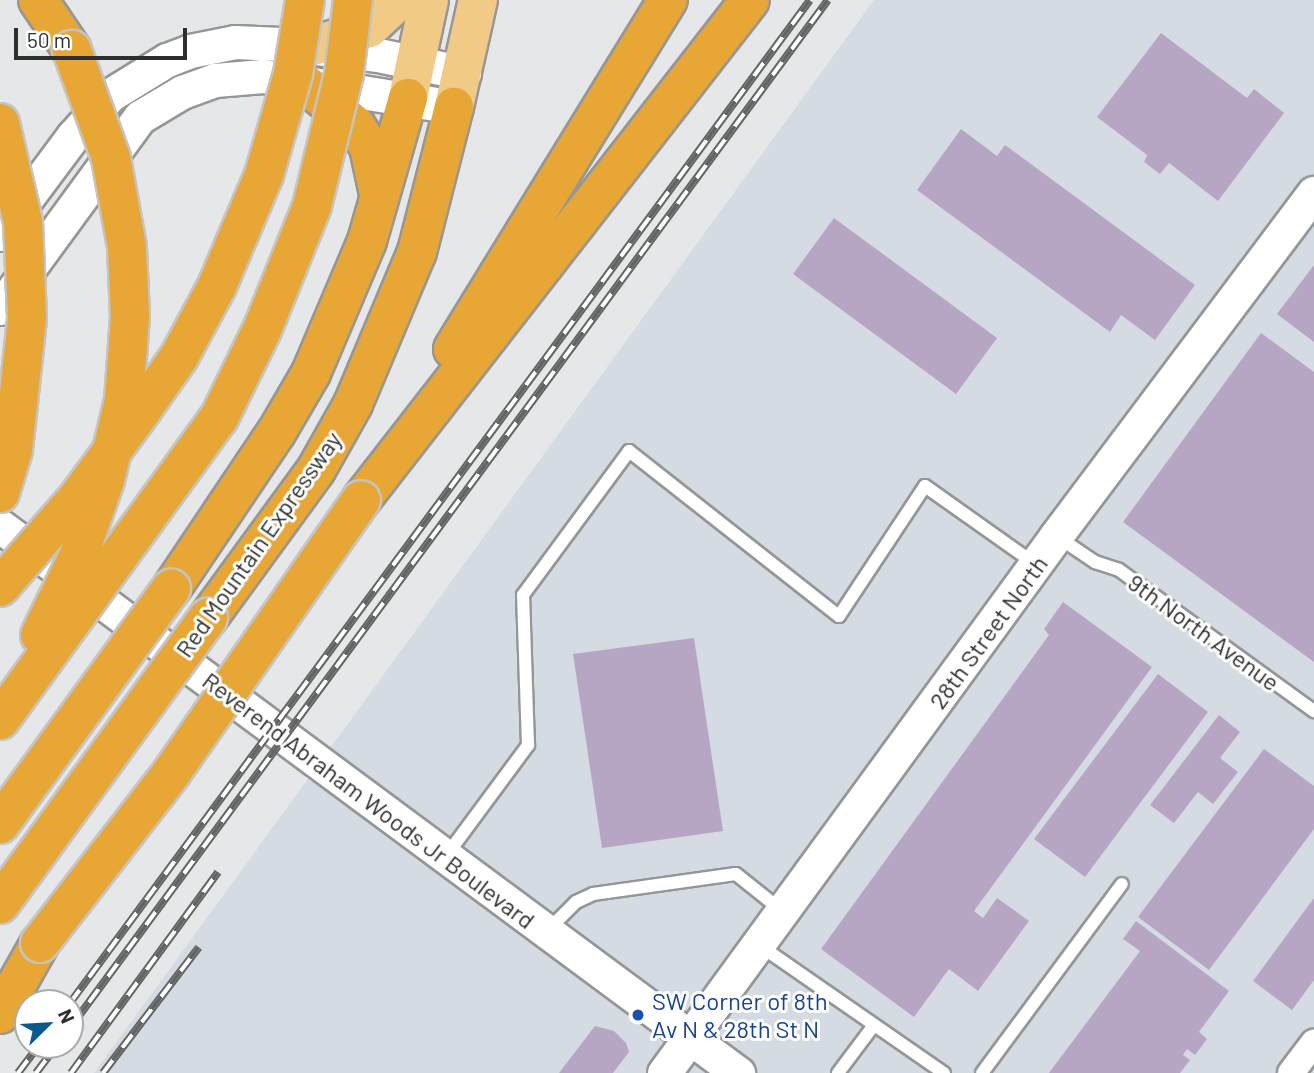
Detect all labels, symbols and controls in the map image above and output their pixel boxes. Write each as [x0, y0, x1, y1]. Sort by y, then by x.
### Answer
scale bar [18, 14, 191, 58]
text: 50 m [27, 27, 71, 52]
street label: Red Mountain Expressway [169, 426, 347, 662]
street label: 28th Street North [923, 550, 1053, 714]
street label: 9th North Avenue [1123, 567, 1285, 697]
street label: Reverend Abraham Woods Jr Boulevard [197, 666, 541, 934]
place label: SW Corner of 8th Av N & 28th St N [652, 987, 828, 1043]
north arrow [14, 989, 84, 1059]
text: N [54, 1006, 80, 1027]
marker: SW Corner of 8th Av N & 28th St N [630, 1007, 646, 1023]

